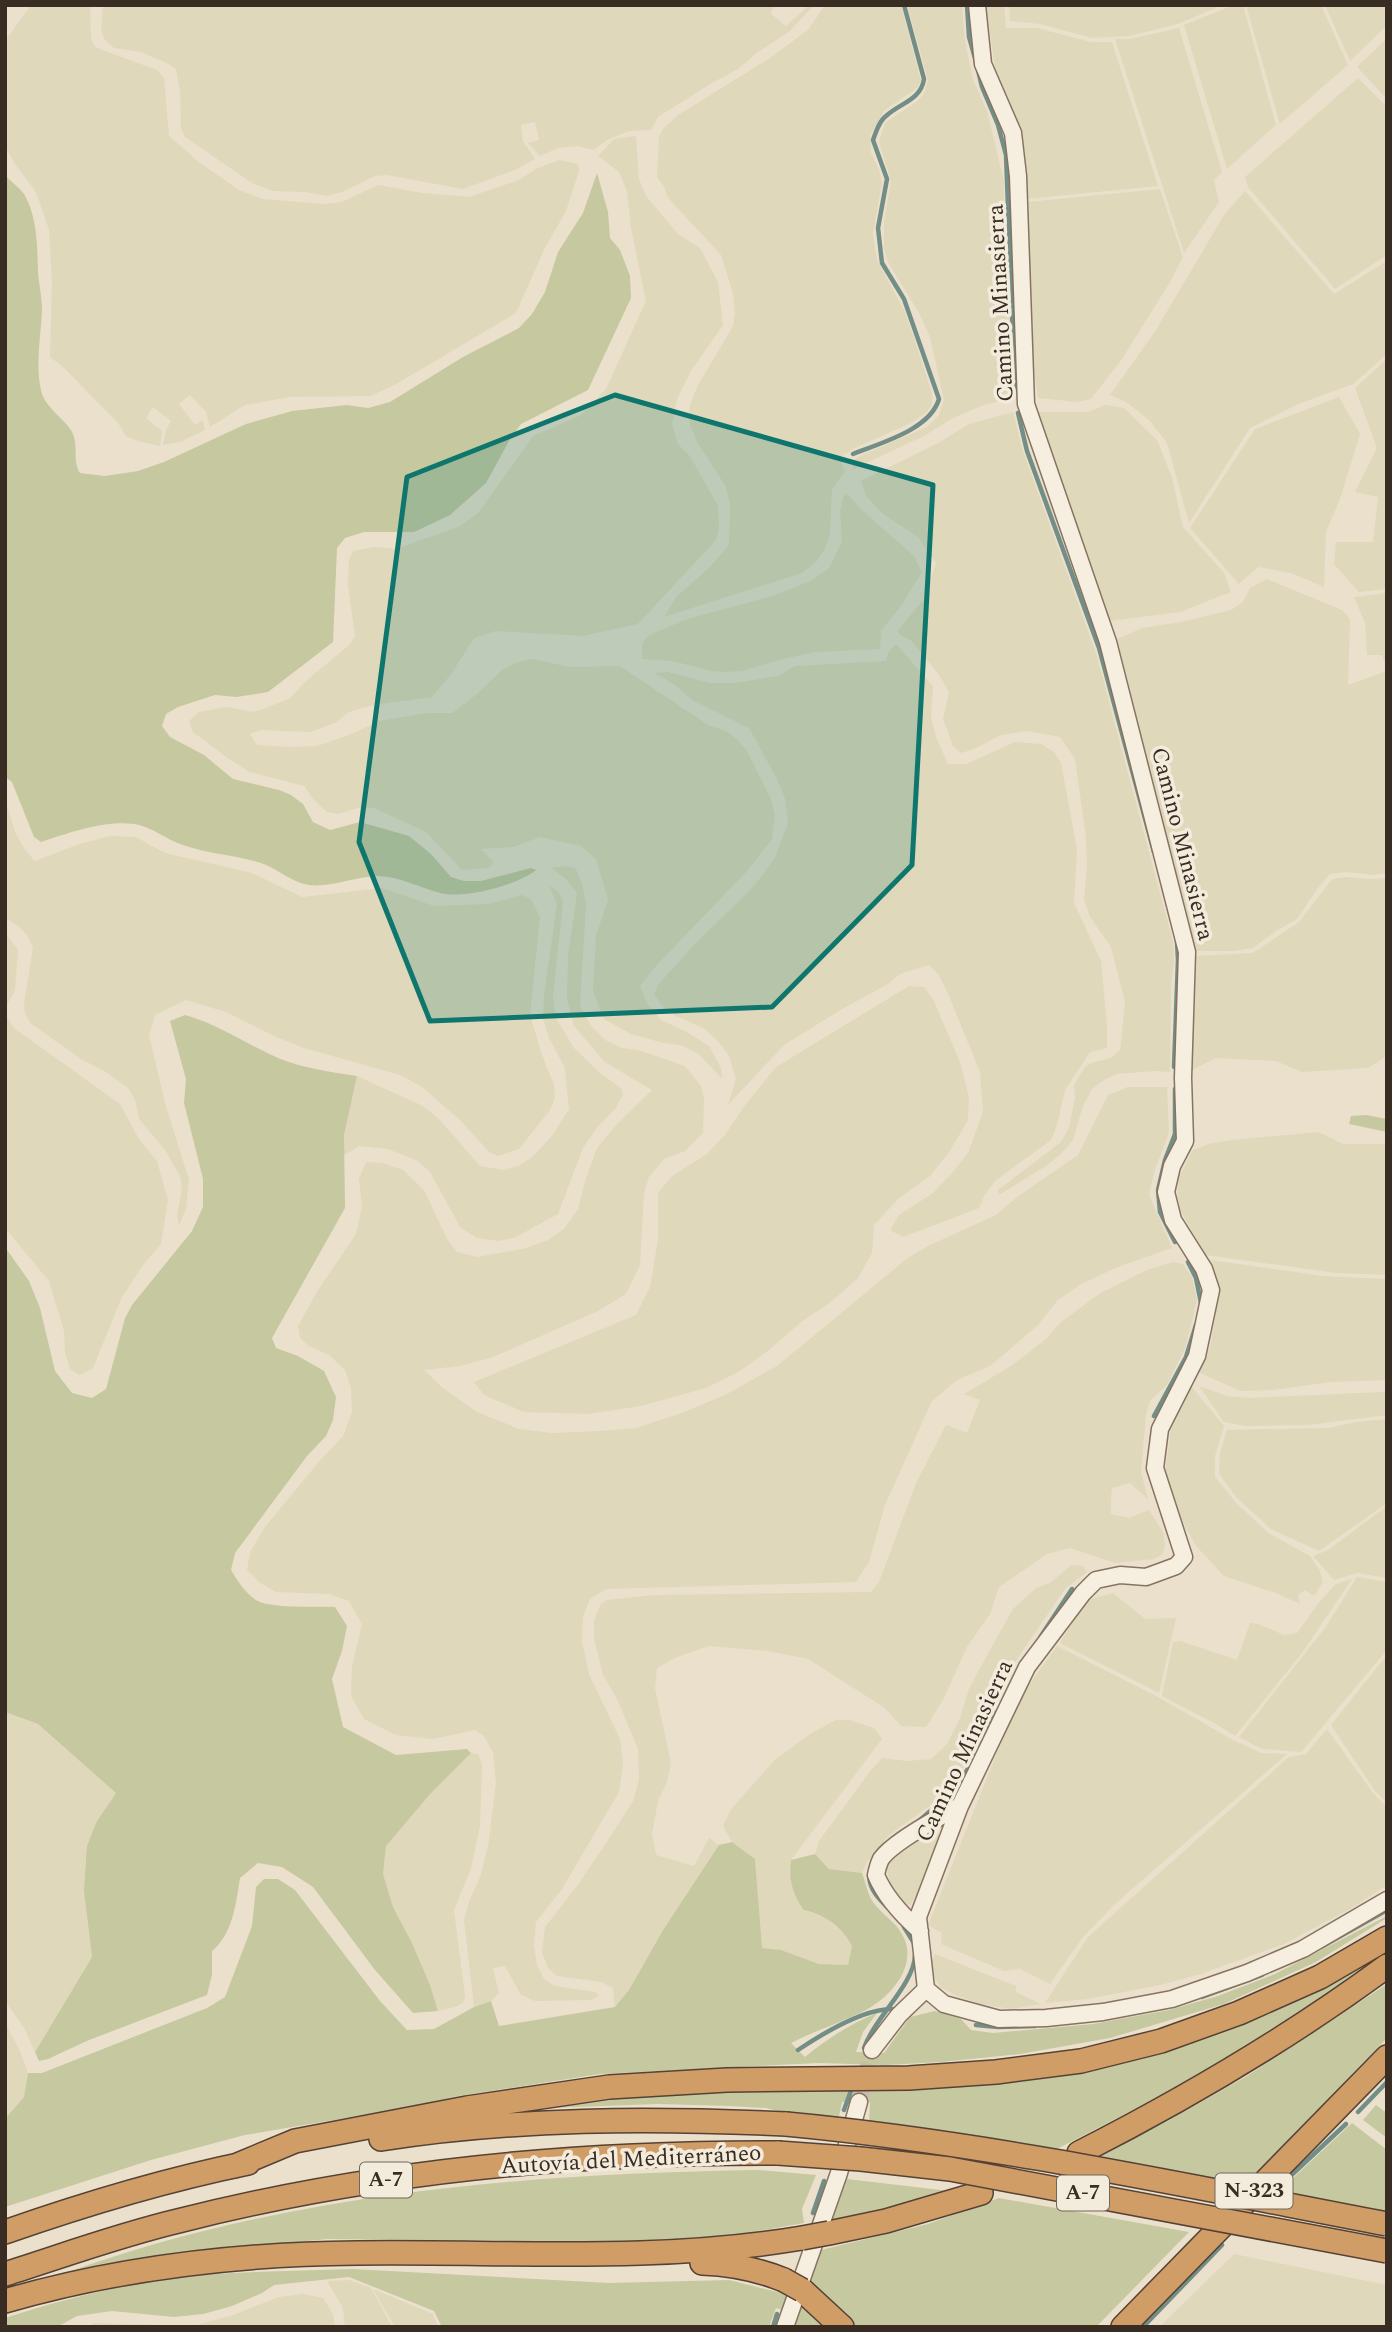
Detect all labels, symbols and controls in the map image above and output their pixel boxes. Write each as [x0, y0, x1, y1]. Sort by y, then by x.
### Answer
street label: Camino Minasierra [978, 203, 1024, 403]
street label: Camino Minasierra [1141, 744, 1223, 944]
street label: Camino Minasierra [907, 1654, 1023, 1848]
street label: Autovía del Mediterráneo [500, 2136, 762, 2184]
road number: A-7 [360, 2162, 412, 2198]
road number: N-323 [1216, 2174, 1292, 2208]
road number: A-7 [1057, 2176, 1109, 2210]

